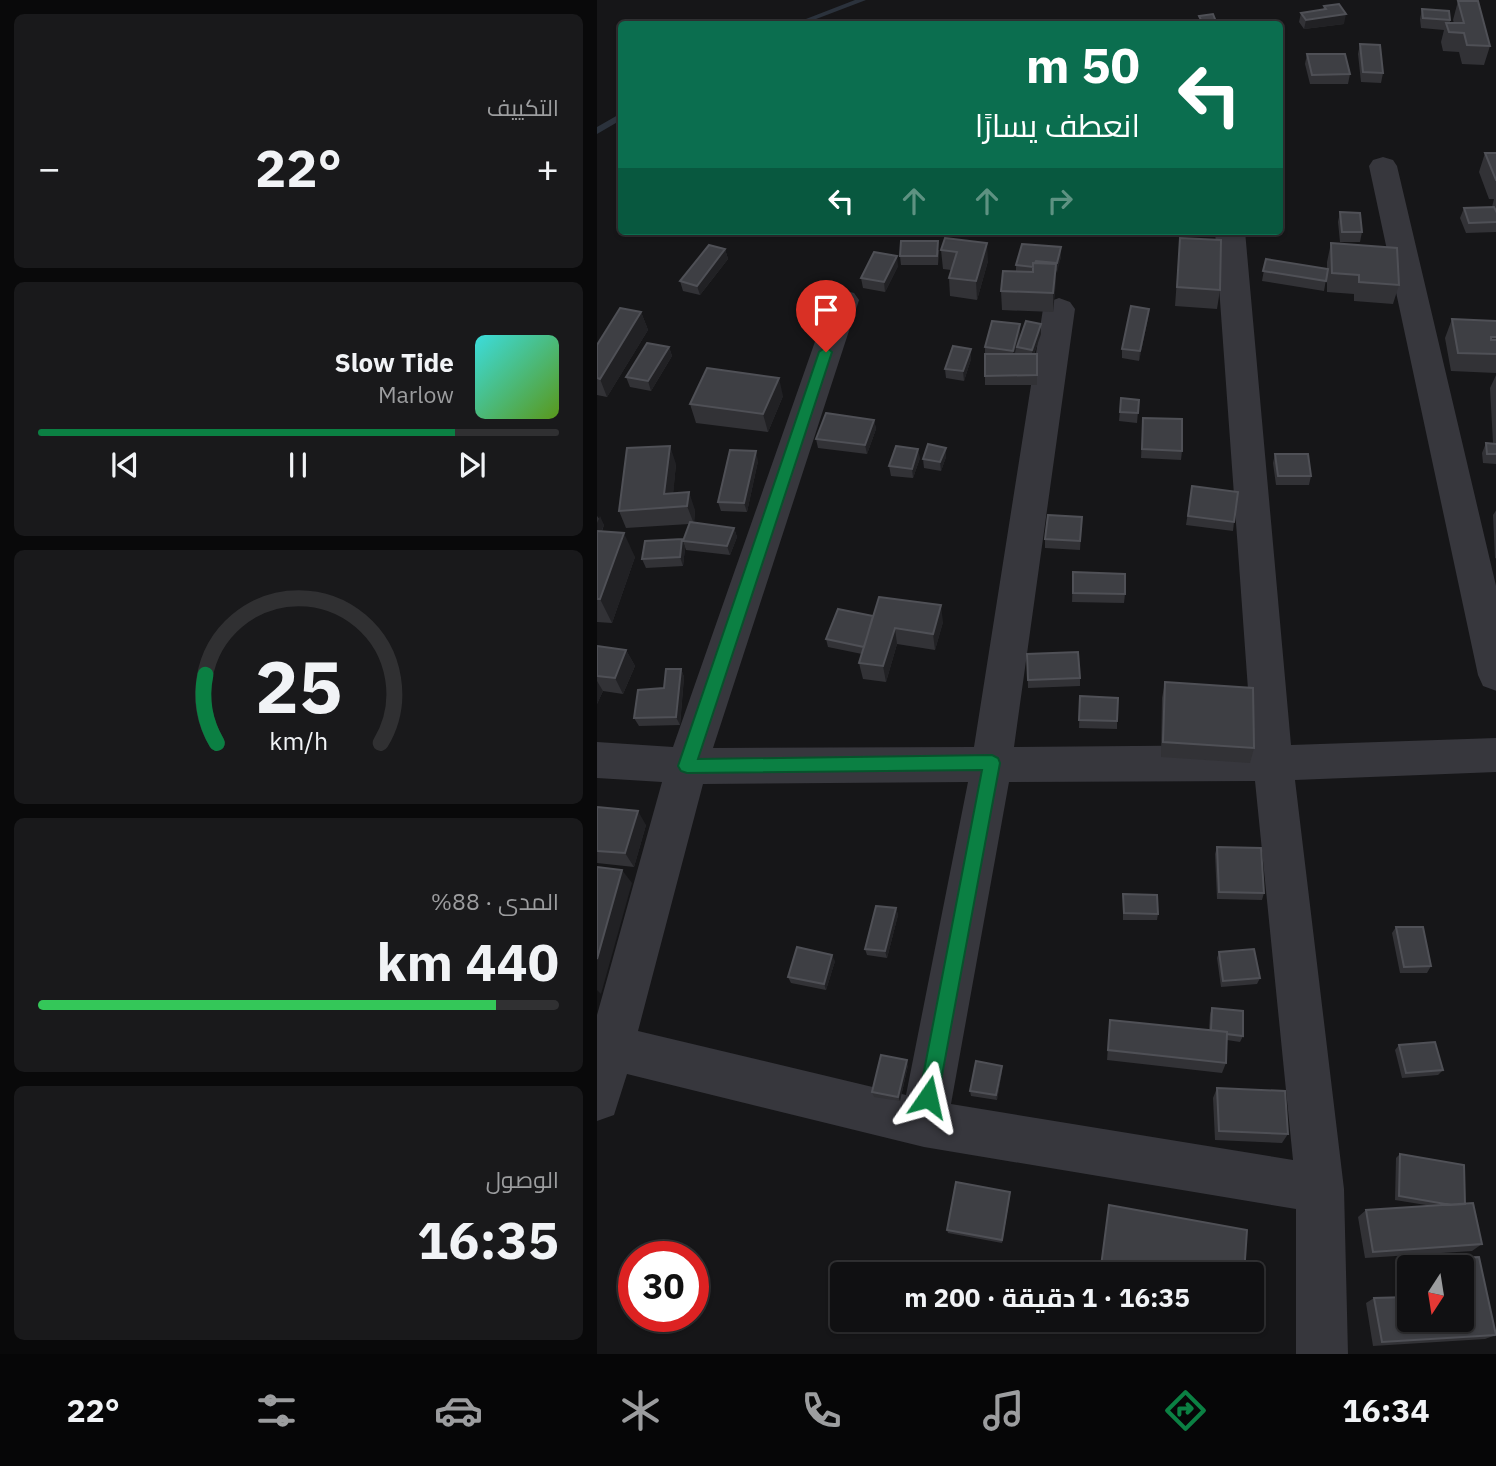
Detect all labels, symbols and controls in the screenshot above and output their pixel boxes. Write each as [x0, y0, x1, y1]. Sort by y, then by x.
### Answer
text: 50 m [1026, 33, 1140, 96]
icon: left [1164, 49, 1255, 140]
text: التكييف [487, 92, 559, 122]
text: انعطف يسارًا [975, 104, 1140, 146]
text: 22° [255, 134, 342, 201]
text: − [38, 143, 61, 192]
text: + [536, 143, 559, 192]
icon: left [822, 182, 860, 220]
icon: ahead [895, 182, 933, 220]
icon: ahead [968, 182, 1006, 220]
icon: right [1041, 182, 1079, 220]
pin [796, 280, 856, 352]
icon: arrive [807, 291, 845, 329]
text: Slow Tide [334, 345, 454, 379]
text: Marlow [378, 379, 454, 409]
icon: previous [106, 446, 144, 484]
icon: pause [279, 446, 317, 484]
icon: next [453, 446, 491, 484]
text: 25 [255, 638, 342, 733]
text: km/h [269, 724, 328, 757]
text: المدى · 88% [431, 886, 559, 916]
text: 440 km [377, 928, 559, 995]
position arrow [891, 1060, 965, 1134]
text: الوصول [486, 1164, 559, 1194]
text: 16:35 [417, 1206, 559, 1273]
speed limit sign: 30 [618, 1241, 709, 1332]
north arrow [1397, 1255, 1474, 1332]
map controls [1397, 1255, 1474, 1332]
text: 16:35 · 1 دقيقة · 200 m [904, 1280, 1190, 1314]
icon: filters [252, 1386, 301, 1435]
icon: car [434, 1386, 483, 1435]
icon: climate [616, 1386, 665, 1435]
icon: phone [797, 1386, 846, 1435]
icon: music [979, 1386, 1028, 1435]
icon: directions [1161, 1386, 1210, 1435]
text: 22° [66, 1389, 120, 1431]
text: 16:34 [1342, 1389, 1430, 1431]

